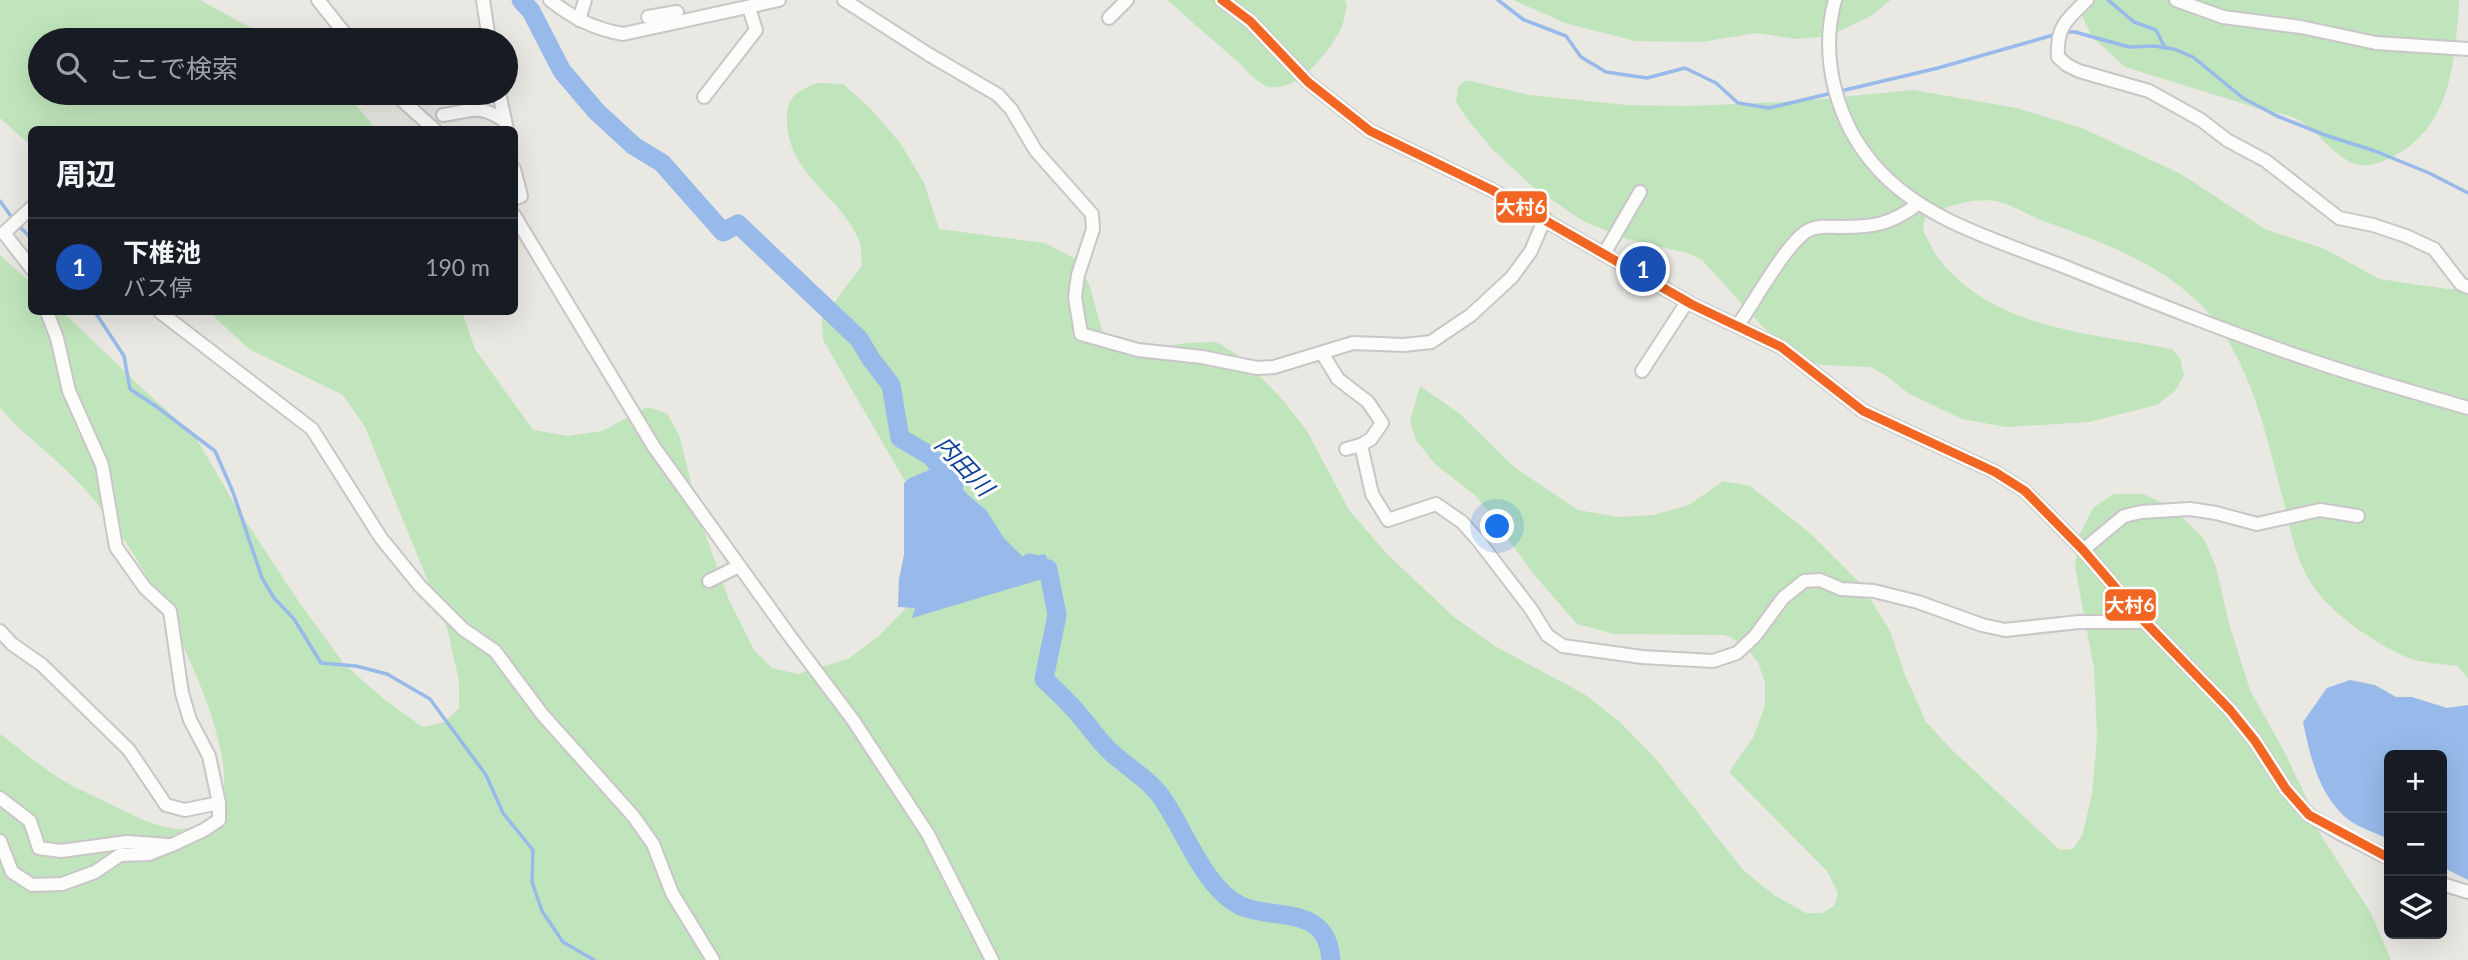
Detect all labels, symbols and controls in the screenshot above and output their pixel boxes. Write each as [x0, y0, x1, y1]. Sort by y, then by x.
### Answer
search box [28, 28, 518, 105]
icon: search [52, 48, 90, 86]
text: ここで検索 [108, 52, 238, 84]
text: 周辺 [56, 155, 116, 191]
line badge: 大村6 [1495, 190, 1548, 224]
text: 大村6 [1496, 195, 1546, 218]
text: 下椎池 [123, 236, 201, 268]
pin: 1 [1620, 243, 1666, 295]
text: 1 [72, 253, 86, 281]
text: 190 m [425, 253, 490, 281]
text: バス停 [123, 273, 192, 301]
water label: 内田川 [930, 429, 1002, 503]
your location [1480, 509, 1514, 543]
line badge: 大村6 [2104, 588, 2157, 622]
text: 大村6 [2105, 593, 2155, 616]
map controls [2384, 750, 2447, 939]
button: + [2384, 750, 2447, 813]
button: − [2384, 813, 2447, 876]
button: layers [2384, 876, 2447, 939]

